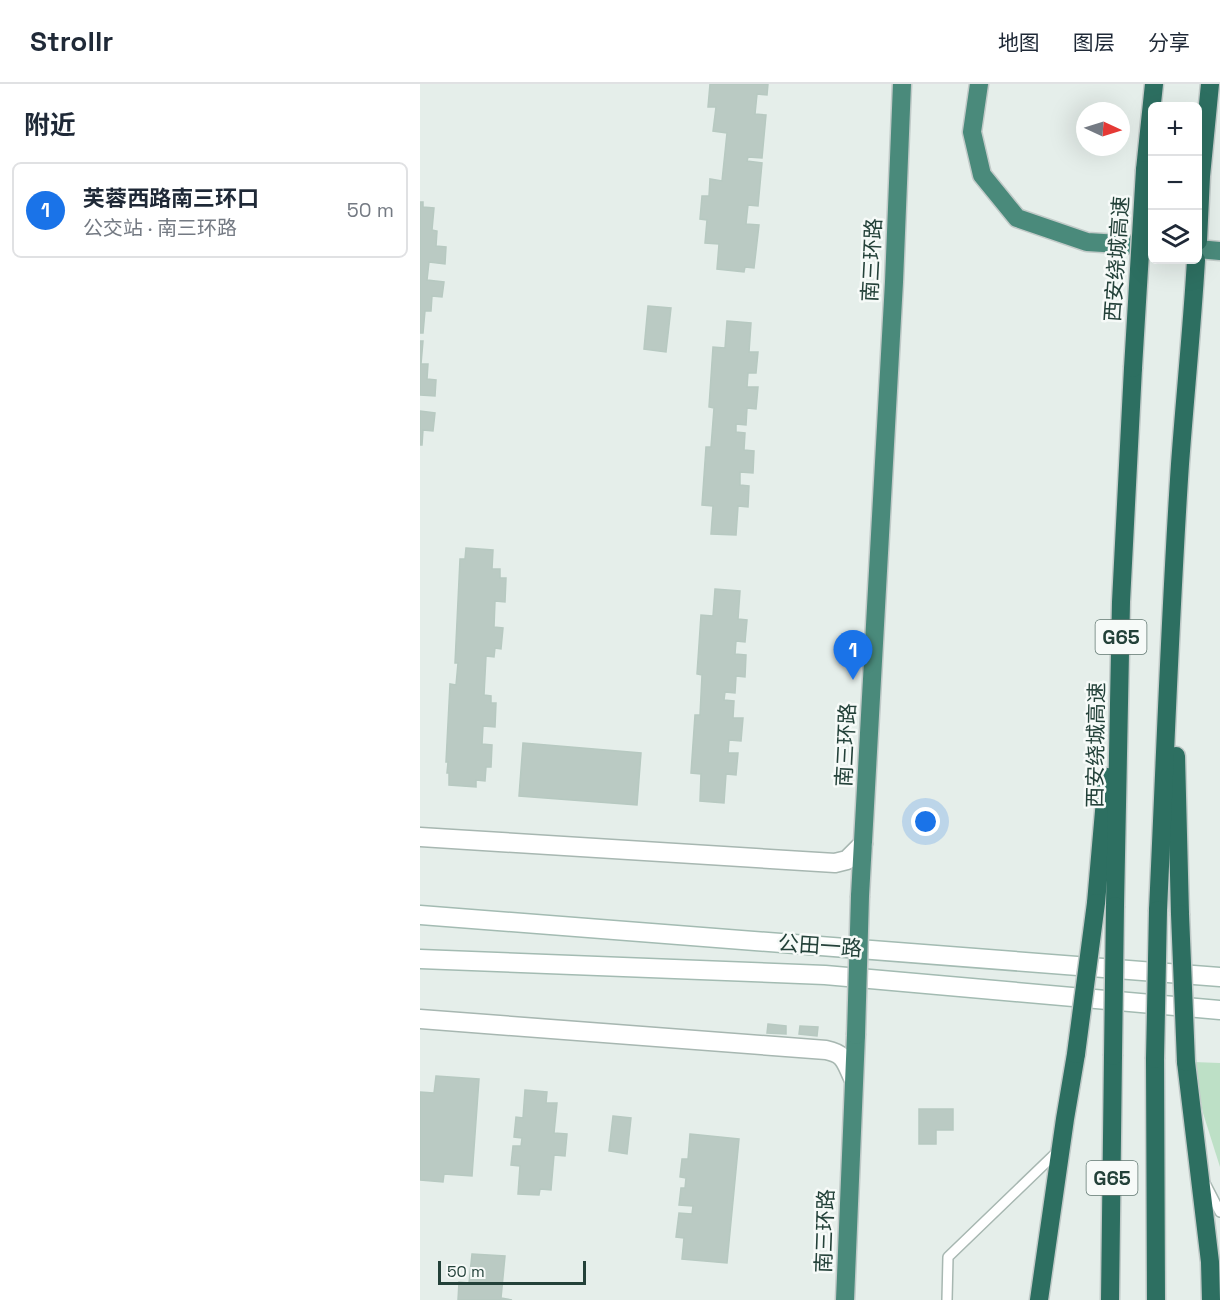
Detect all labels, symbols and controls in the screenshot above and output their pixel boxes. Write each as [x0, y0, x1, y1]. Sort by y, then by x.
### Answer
text: Strollr [30, 23, 113, 59]
text: 地图 [998, 29, 1040, 56]
text: 图层 [1073, 29, 1115, 56]
text: 分享 [1148, 29, 1190, 56]
north arrow [1076, 102, 1130, 156]
map controls [1148, 102, 1202, 264]
button: + [1148, 102, 1202, 156]
text: 附近 [24, 108, 76, 142]
button: − [1148, 156, 1202, 210]
text: 芙蓉西路南三环口 [83, 184, 259, 212]
street label: 西安绕城高速 [1099, 195, 1134, 323]
text: 1 [41, 197, 50, 223]
text: 50 m [347, 197, 394, 223]
button: layers [1148, 210, 1202, 264]
text: 公交站 · 南三环路 [83, 215, 237, 241]
street label: 南三环路 [856, 217, 887, 303]
road number: G65 [1096, 620, 1146, 654]
pin: 1 [834, 630, 872, 680]
street label: 西安绕城高速 [1081, 682, 1110, 808]
street label: 南三环路 [830, 702, 861, 788]
your location [911, 807, 940, 836]
street label: 公田一路 [777, 929, 863, 962]
road number: G65 [1086, 1161, 1138, 1195]
street label: 南三环路 [810, 1189, 839, 1273]
scale bar [438, 1258, 586, 1286]
text: 50 m [447, 1261, 485, 1282]

